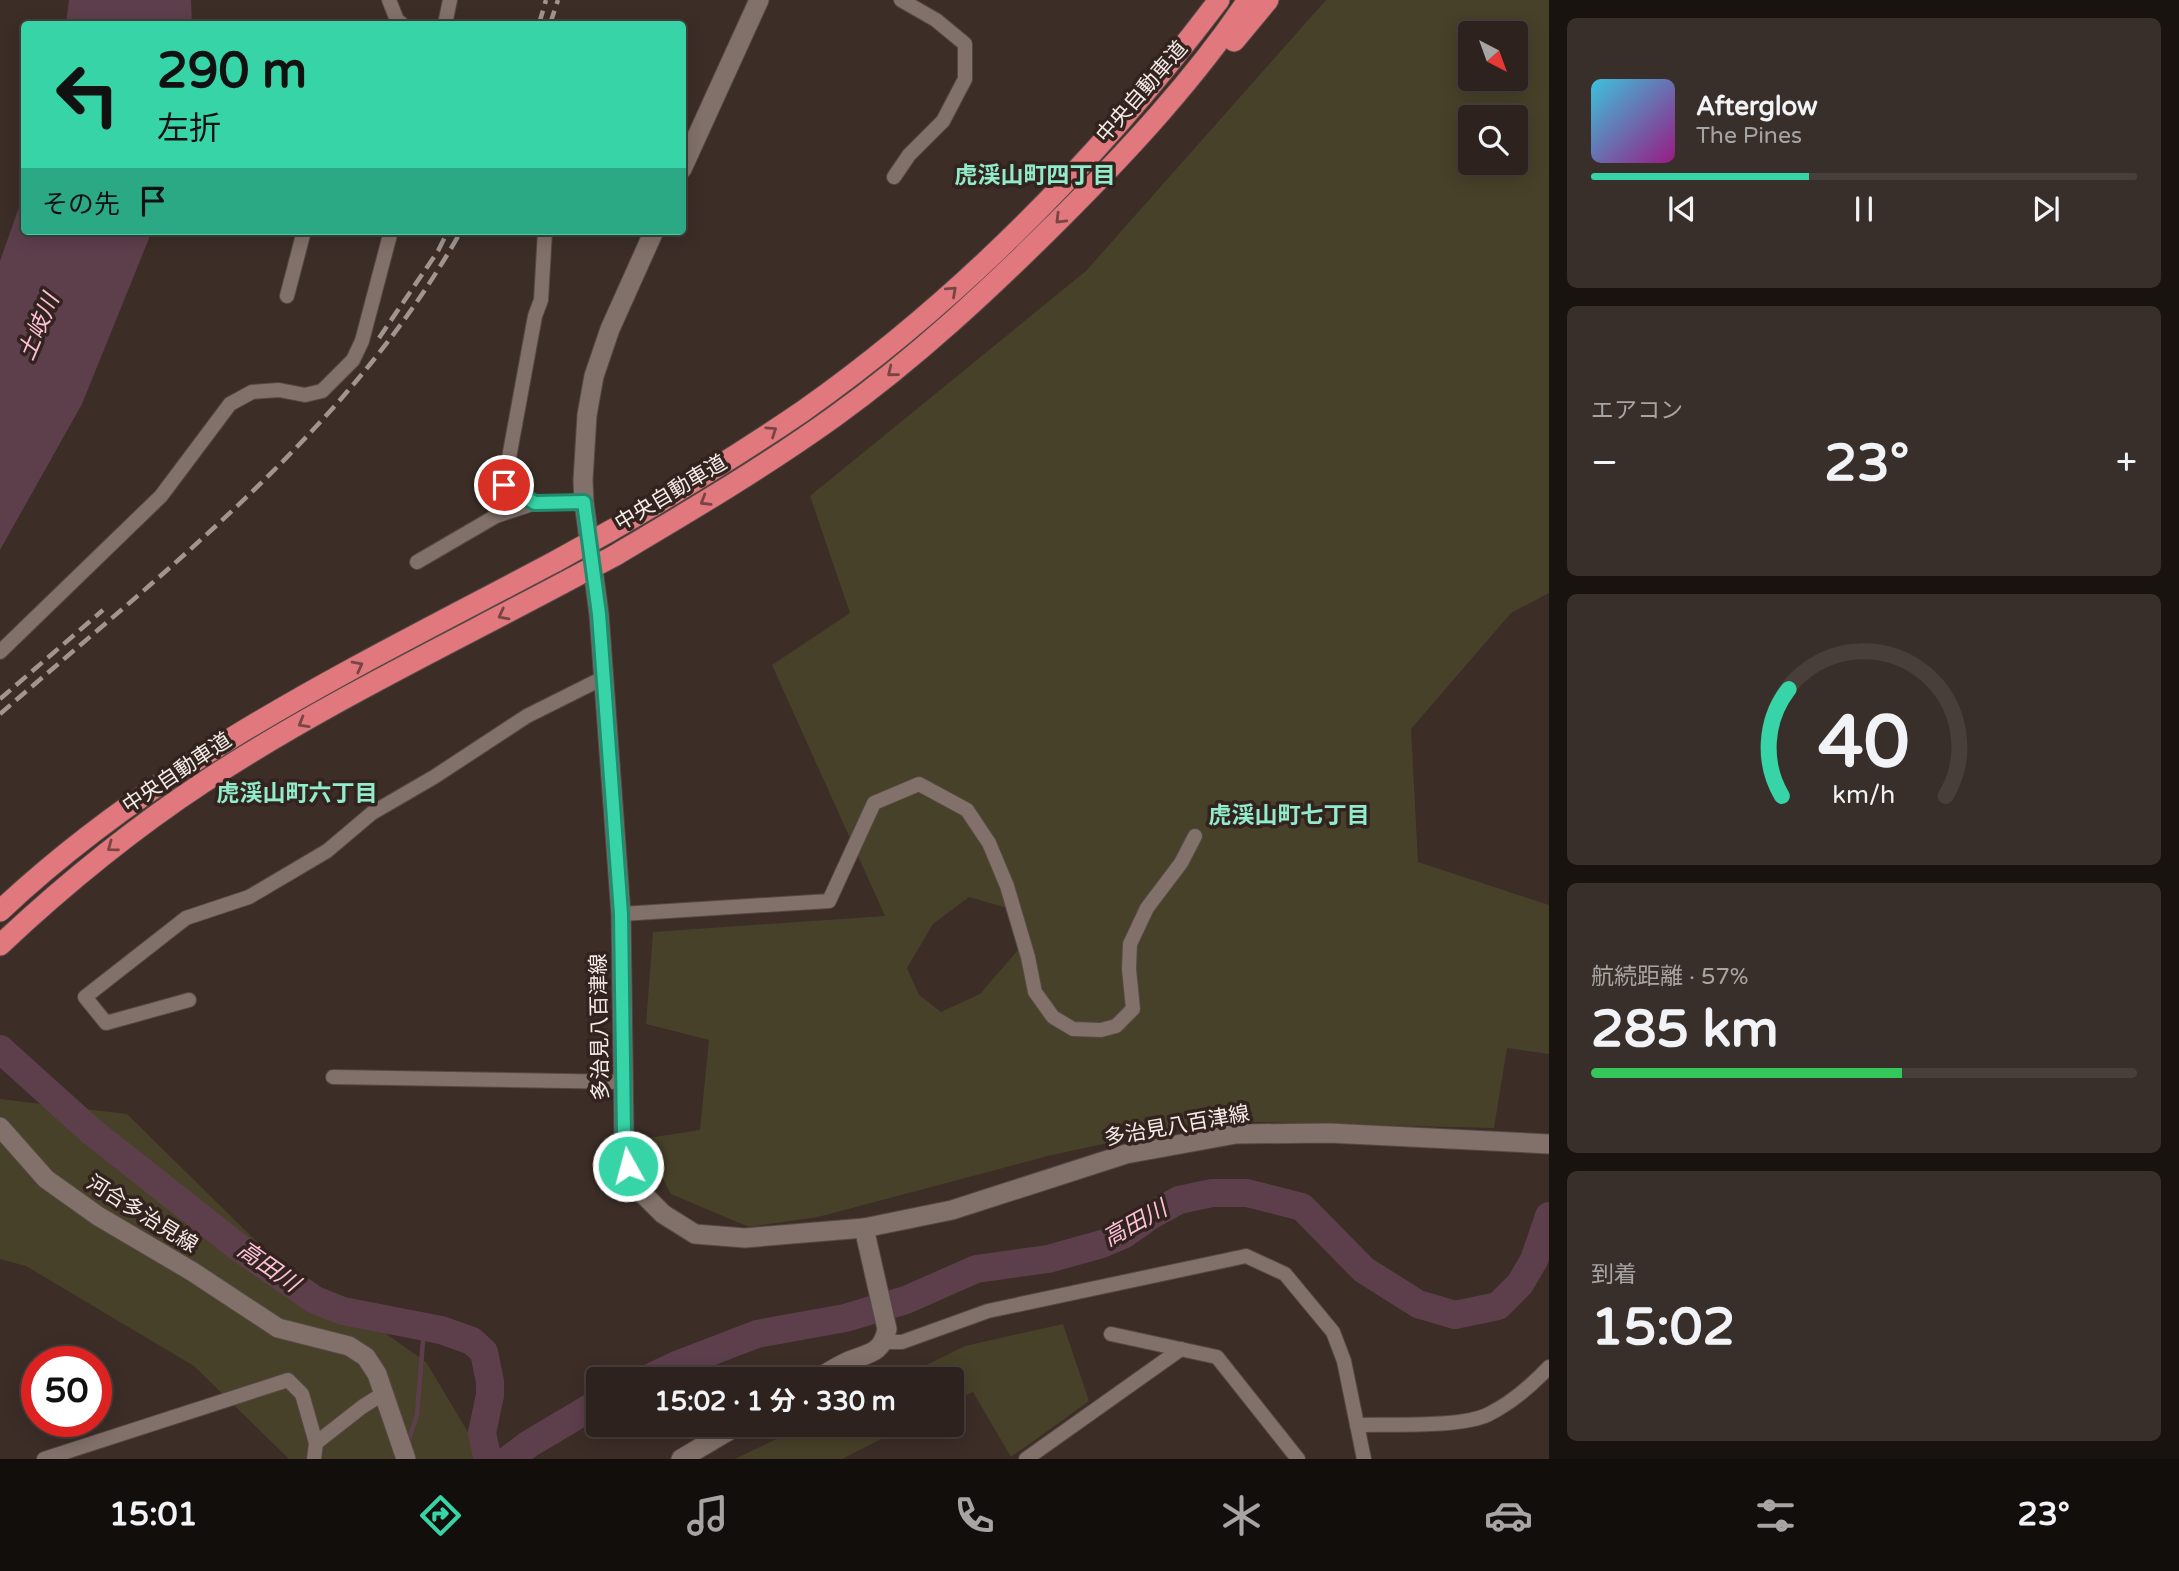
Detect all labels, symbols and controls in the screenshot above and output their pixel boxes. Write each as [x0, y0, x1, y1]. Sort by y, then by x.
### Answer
north arrow [1458, 21, 1528, 91]
map controls [1458, 21, 1528, 175]
street label: 中央自動車道 [1091, 36, 1193, 148]
text: 290 m [157, 42, 307, 101]
icon: left [42, 49, 133, 140]
text: Afterglow [1696, 91, 1818, 122]
button: search [1458, 105, 1528, 175]
text: 左折 [157, 110, 221, 148]
text: The Pines [1696, 122, 1802, 150]
district label: 虎渓山町四丁目 [955, 162, 1116, 190]
icon: arrive [134, 182, 172, 220]
text: その先 [42, 189, 120, 220]
icon: previous [1663, 190, 1701, 228]
icon: pause [1845, 190, 1883, 228]
icon: next [2027, 190, 2065, 228]
one-way arrow [1056, 211, 1069, 224]
water label: 土岐川 [13, 287, 67, 364]
one-way arrow [943, 287, 956, 299]
one-way arrow [887, 364, 900, 376]
text: エアコン [1591, 397, 1683, 425]
one-way arrow [765, 426, 778, 439]
text: 23° [1824, 432, 1909, 495]
text: − [1591, 440, 1618, 486]
text: + [2116, 440, 2137, 486]
street label: 中央自動車道 [611, 450, 731, 536]
pin [474, 455, 534, 515]
icon: arrive [485, 466, 523, 504]
one-way arrow [700, 493, 713, 506]
one-way arrow [498, 607, 510, 621]
one-way arrow [351, 661, 364, 674]
text: 40 [1818, 699, 1910, 787]
one-way arrow [297, 715, 310, 728]
street label: 中央自動車道 [118, 727, 236, 819]
text: km/h [1833, 779, 1895, 809]
district label: 虎渓山町六丁目 [217, 780, 378, 808]
district label: 虎渓山町七丁目 [1209, 802, 1370, 830]
one-way arrow [107, 839, 120, 851]
street label: 多治見八百津線 [586, 953, 614, 1101]
text: 航続距離 · 57% [1591, 963, 1749, 991]
text: 285 km [1591, 998, 1779, 1061]
street label: 多治見八百津線 [1102, 1101, 1252, 1151]
position arrow [591, 1129, 665, 1203]
street label: 河合多治見線 [82, 1170, 202, 1258]
water label: 高田川 [1098, 1194, 1175, 1253]
water label: 高田川 [232, 1236, 307, 1300]
text: 到着 [1591, 1261, 1637, 1289]
text: 15:02 [1591, 1296, 1735, 1359]
speed limit sign: 50 [21, 1346, 112, 1437]
text: 15:02 · 1 分 · 330 m [654, 1386, 896, 1417]
icon: directions [416, 1491, 465, 1540]
icon: music [683, 1491, 732, 1540]
icon: phone [950, 1491, 999, 1540]
icon: climate [1217, 1491, 1266, 1540]
icon: car [1484, 1491, 1533, 1540]
icon: filters [1751, 1491, 1800, 1540]
text: 15:01 [109, 1496, 198, 1534]
text: 23° [2018, 1496, 2070, 1534]

